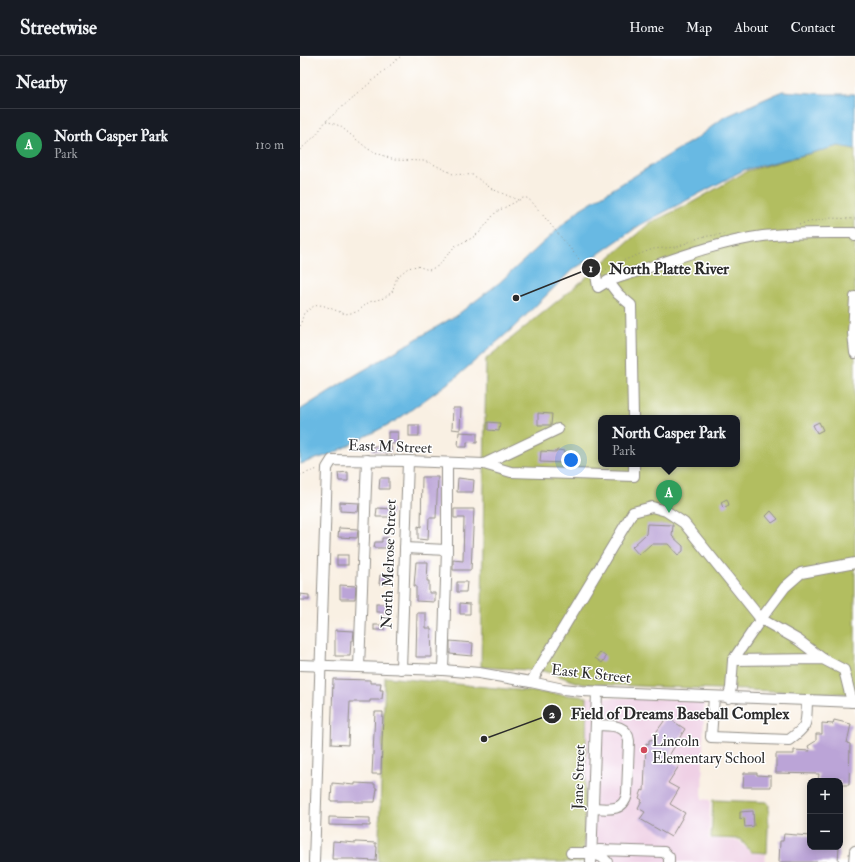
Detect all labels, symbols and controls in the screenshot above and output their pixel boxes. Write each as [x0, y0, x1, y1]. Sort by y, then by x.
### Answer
text: Streetwise [20, 16, 97, 40]
text: Home [629, 19, 664, 36]
text: Map [686, 19, 712, 36]
text: About [734, 19, 768, 36]
text: Contact [790, 19, 835, 36]
text: Nearby [16, 72, 67, 93]
text: North Casper Park [54, 127, 168, 146]
text: A [25, 137, 33, 153]
text: 110 m [255, 137, 284, 153]
text: Park [54, 146, 78, 162]
callout: North Platte River [581, 254, 737, 282]
text: North Platte River [608, 259, 730, 279]
text: 1 [589, 261, 593, 276]
popup [598, 415, 740, 467]
text: North Casper Park [612, 424, 726, 443]
street label: East M Street [348, 436, 432, 458]
text: Park [612, 443, 636, 459]
your location [561, 450, 581, 470]
pin: A [656, 480, 682, 513]
street label: North Melrose Street [377, 499, 401, 629]
street label: East K Street [550, 660, 632, 688]
callout: Field of Dreams Baseball Complex [542, 700, 797, 728]
text: Field of Dreams Baseball Complex [571, 704, 790, 725]
text: 2 [549, 707, 555, 722]
place label: Lincoln Elementary School [652, 732, 765, 768]
street label: Jane Street [568, 744, 591, 811]
marker: Lincoln Elementary School [639, 745, 649, 755]
map controls [807, 778, 843, 850]
button: + [807, 778, 843, 814]
button: − [807, 814, 843, 850]

